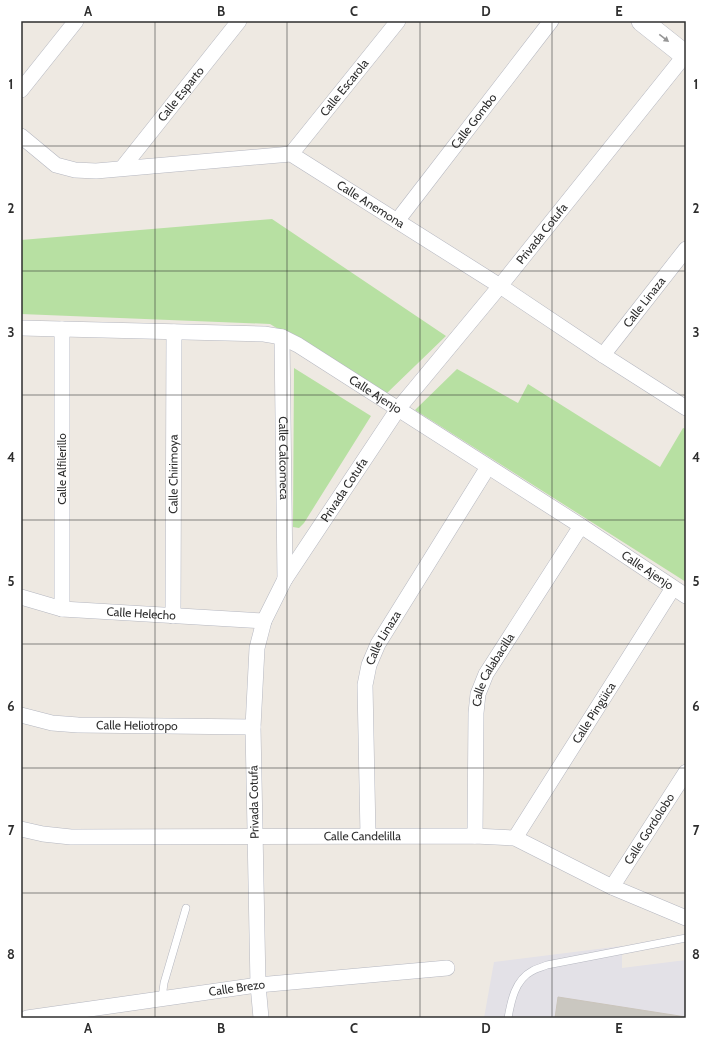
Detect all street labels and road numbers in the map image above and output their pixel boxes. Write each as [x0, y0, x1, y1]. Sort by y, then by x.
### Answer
street label: Calle Escarola [316, 56, 372, 119]
street label: Calle Esparto [154, 63, 207, 124]
street label: Calle Gombo [447, 90, 500, 152]
street label: Calle Anemona [334, 177, 408, 231]
street label: Privada Cotufa [513, 200, 570, 267]
street label: Calle Linaza [619, 273, 668, 330]
street label: Calle Ajenjo [346, 372, 405, 417]
street label: Calle Calcomeca [276, 416, 292, 500]
street label: Calle Alfilerillo [54, 433, 69, 505]
street label: Calle Chirimoya [165, 434, 181, 514]
street label: Privada Cotufa [317, 455, 371, 525]
street label: Calle Ajenjo [619, 547, 677, 593]
street label: Calle Helecho [106, 604, 177, 623]
street label: Calle Linaza [362, 607, 404, 667]
street label: Calle Calabacilla [469, 630, 517, 707]
street label: Calle Pingüica [569, 679, 619, 746]
street label: Calle Heliotropo [96, 717, 178, 733]
street label: Privada Cotufa [245, 765, 262, 839]
street label: Calle Gordolobo [620, 790, 678, 867]
street label: Calle Candelilla [324, 828, 401, 843]
street label: Calle Brezo [208, 976, 266, 999]

